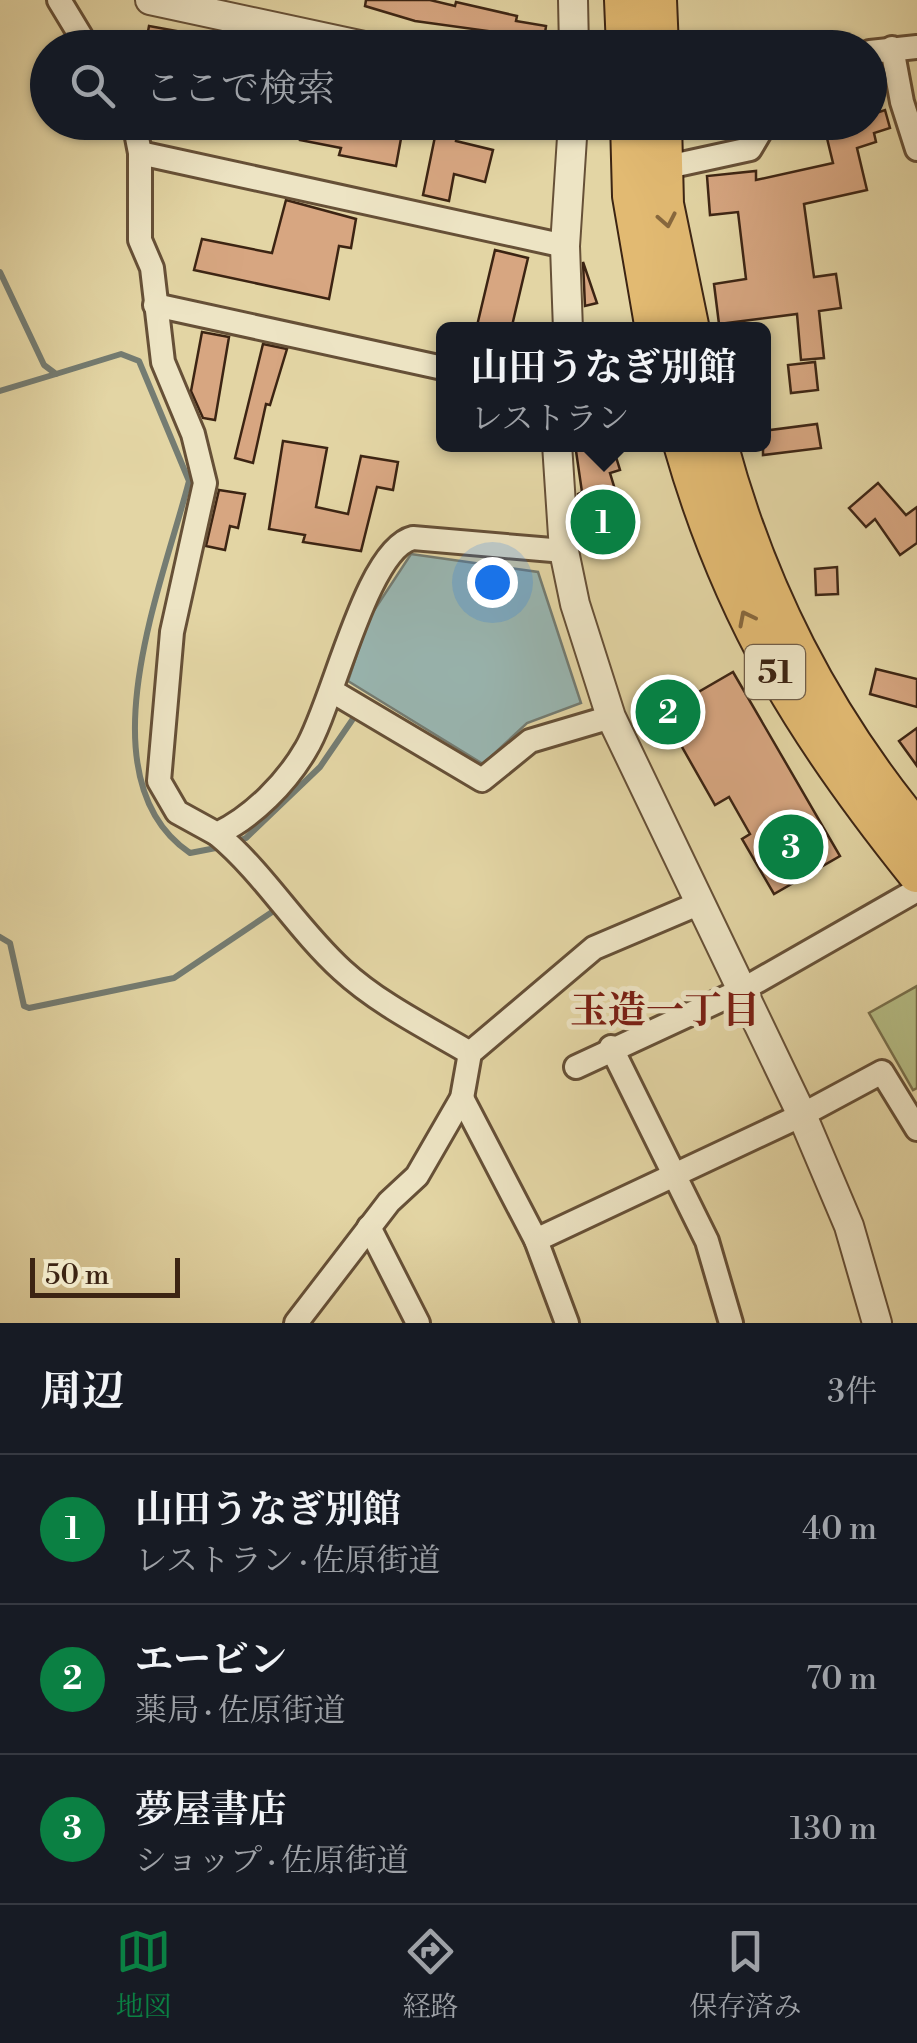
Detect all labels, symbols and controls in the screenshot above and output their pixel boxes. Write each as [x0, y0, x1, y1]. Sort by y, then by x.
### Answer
search box [30, 30, 887, 140]
icon: search [65, 58, 120, 113]
text: ここで検索 [145, 66, 335, 113]
one-way arrow [656, 211, 677, 228]
popup [436, 322, 771, 452]
text: 山田うなぎ別館 [470, 345, 737, 392]
text: レストラン [470, 399, 630, 439]
pin: 1 [570, 484, 636, 560]
your location [467, 557, 518, 608]
one-way arrow [739, 611, 758, 629]
road number: 51 [745, 645, 805, 699]
pin: 2 [636, 674, 700, 750]
pin: 3 [758, 810, 824, 884]
district label: 玉造一丁目 [570, 988, 760, 1035]
scale bar [30, 1253, 180, 1298]
text: 50 m [45, 1258, 109, 1293]
text: 周辺 [40, 1366, 124, 1419]
text: 3件 [827, 1372, 877, 1412]
text: 山田うなぎ別館 [135, 1487, 401, 1534]
text: 1 [65, 1509, 80, 1549]
text: 40 m [802, 1509, 877, 1549]
text: レストラン · 佐原街道 [135, 1541, 441, 1581]
text: エービン [135, 1637, 287, 1684]
text: 2 [62, 1659, 83, 1699]
text: 70 m [806, 1659, 877, 1699]
text: 薬局 · 佐原街道 [135, 1691, 346, 1731]
text: 夢屋書店 [135, 1787, 287, 1834]
text: 3 [63, 1809, 82, 1849]
text: 130 m [790, 1809, 877, 1849]
text: ショップ · 佐原街道 [135, 1841, 409, 1881]
tab: 地図 [115, 1924, 172, 2025]
tab: 経路 [402, 1924, 459, 2025]
tab: 保存済み [689, 1924, 802, 2025]

